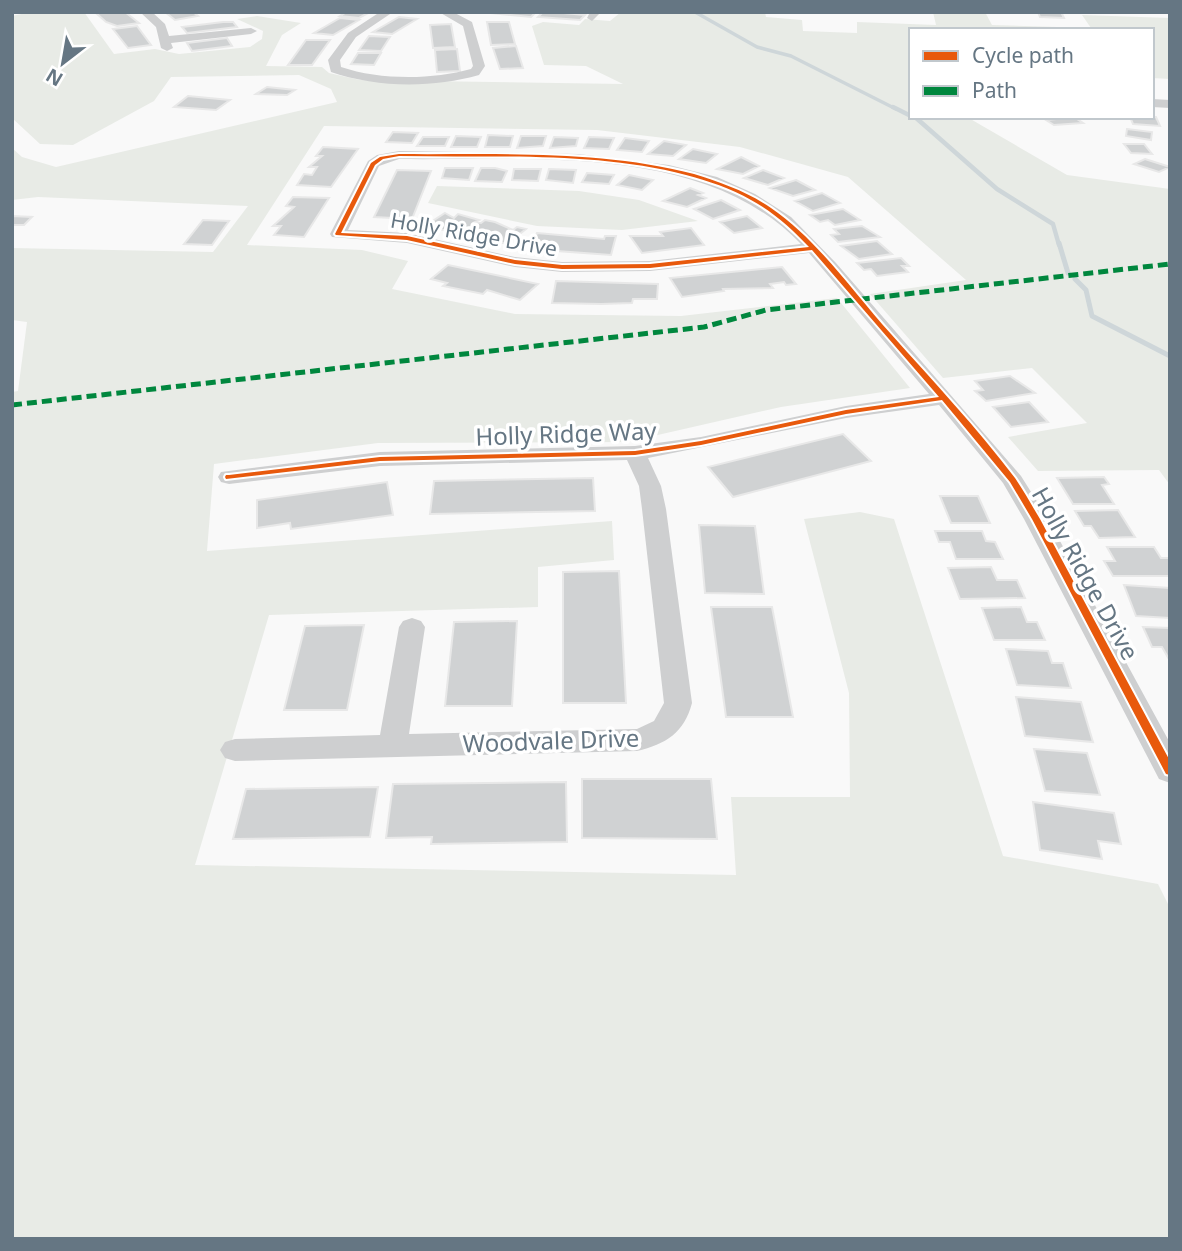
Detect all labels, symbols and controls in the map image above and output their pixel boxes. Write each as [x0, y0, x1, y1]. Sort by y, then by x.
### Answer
north arrow [28, 28, 98, 98]
legend [909, 28, 1154, 119]
text: Cycle path [972, 41, 1074, 69]
text: N [41, 62, 68, 93]
text: Path [972, 76, 1017, 104]
street label: Holly Ridge Drive [388, 206, 560, 262]
street label: Holly Ridge Way [475, 413, 658, 453]
street label: Holly Ridge Drive [1025, 481, 1147, 665]
street label: Woodvale Drive [462, 720, 640, 760]

